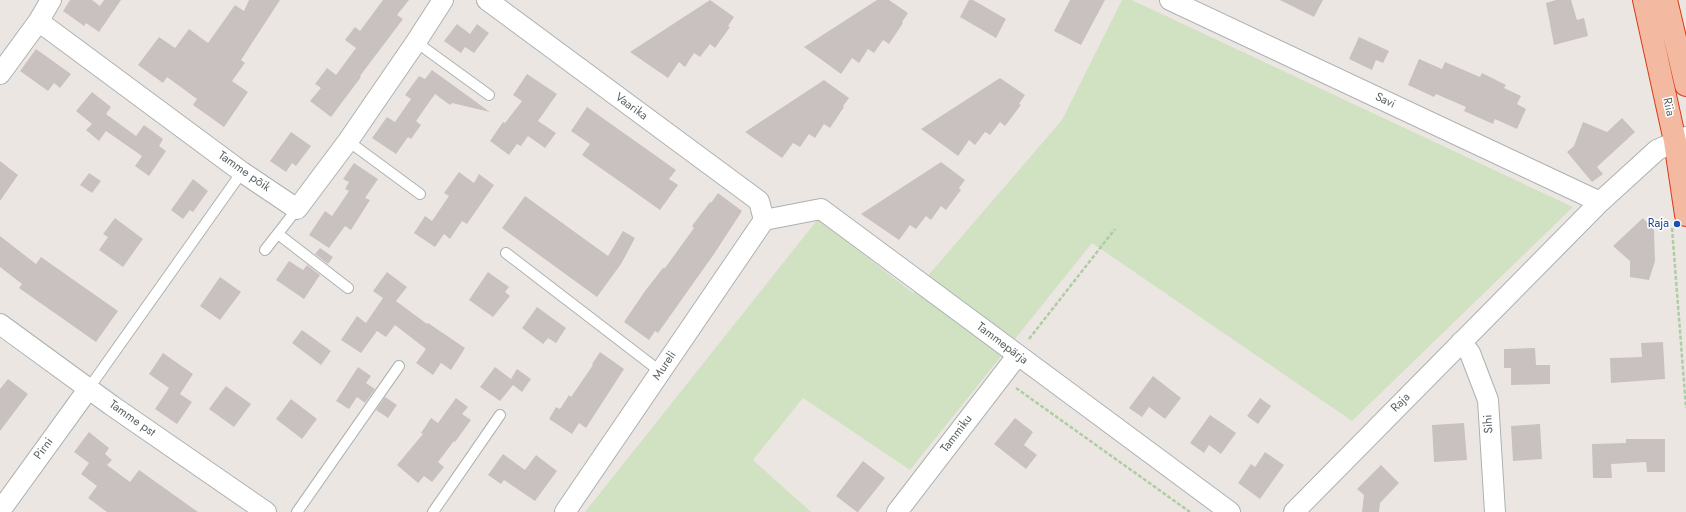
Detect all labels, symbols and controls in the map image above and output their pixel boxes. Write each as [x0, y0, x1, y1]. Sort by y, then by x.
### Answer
street label: Vaarika [612, 90, 650, 124]
street label: Savi [1373, 90, 1397, 112]
street label: Riia [1659, 96, 1677, 118]
street label: Tamme põik [215, 149, 273, 195]
place label: Raja [1648, 217, 1669, 231]
marker: Raja [1672, 219, 1682, 229]
street label: Tammepärja [973, 320, 1031, 368]
street label: Mureli [650, 349, 680, 383]
street label: Raja [1388, 390, 1414, 416]
street label: Tamme pst [106, 398, 158, 440]
street label: Tammiku [938, 412, 976, 456]
street label: Sihi [1481, 414, 1497, 434]
street label: Pirni [31, 435, 57, 463]

